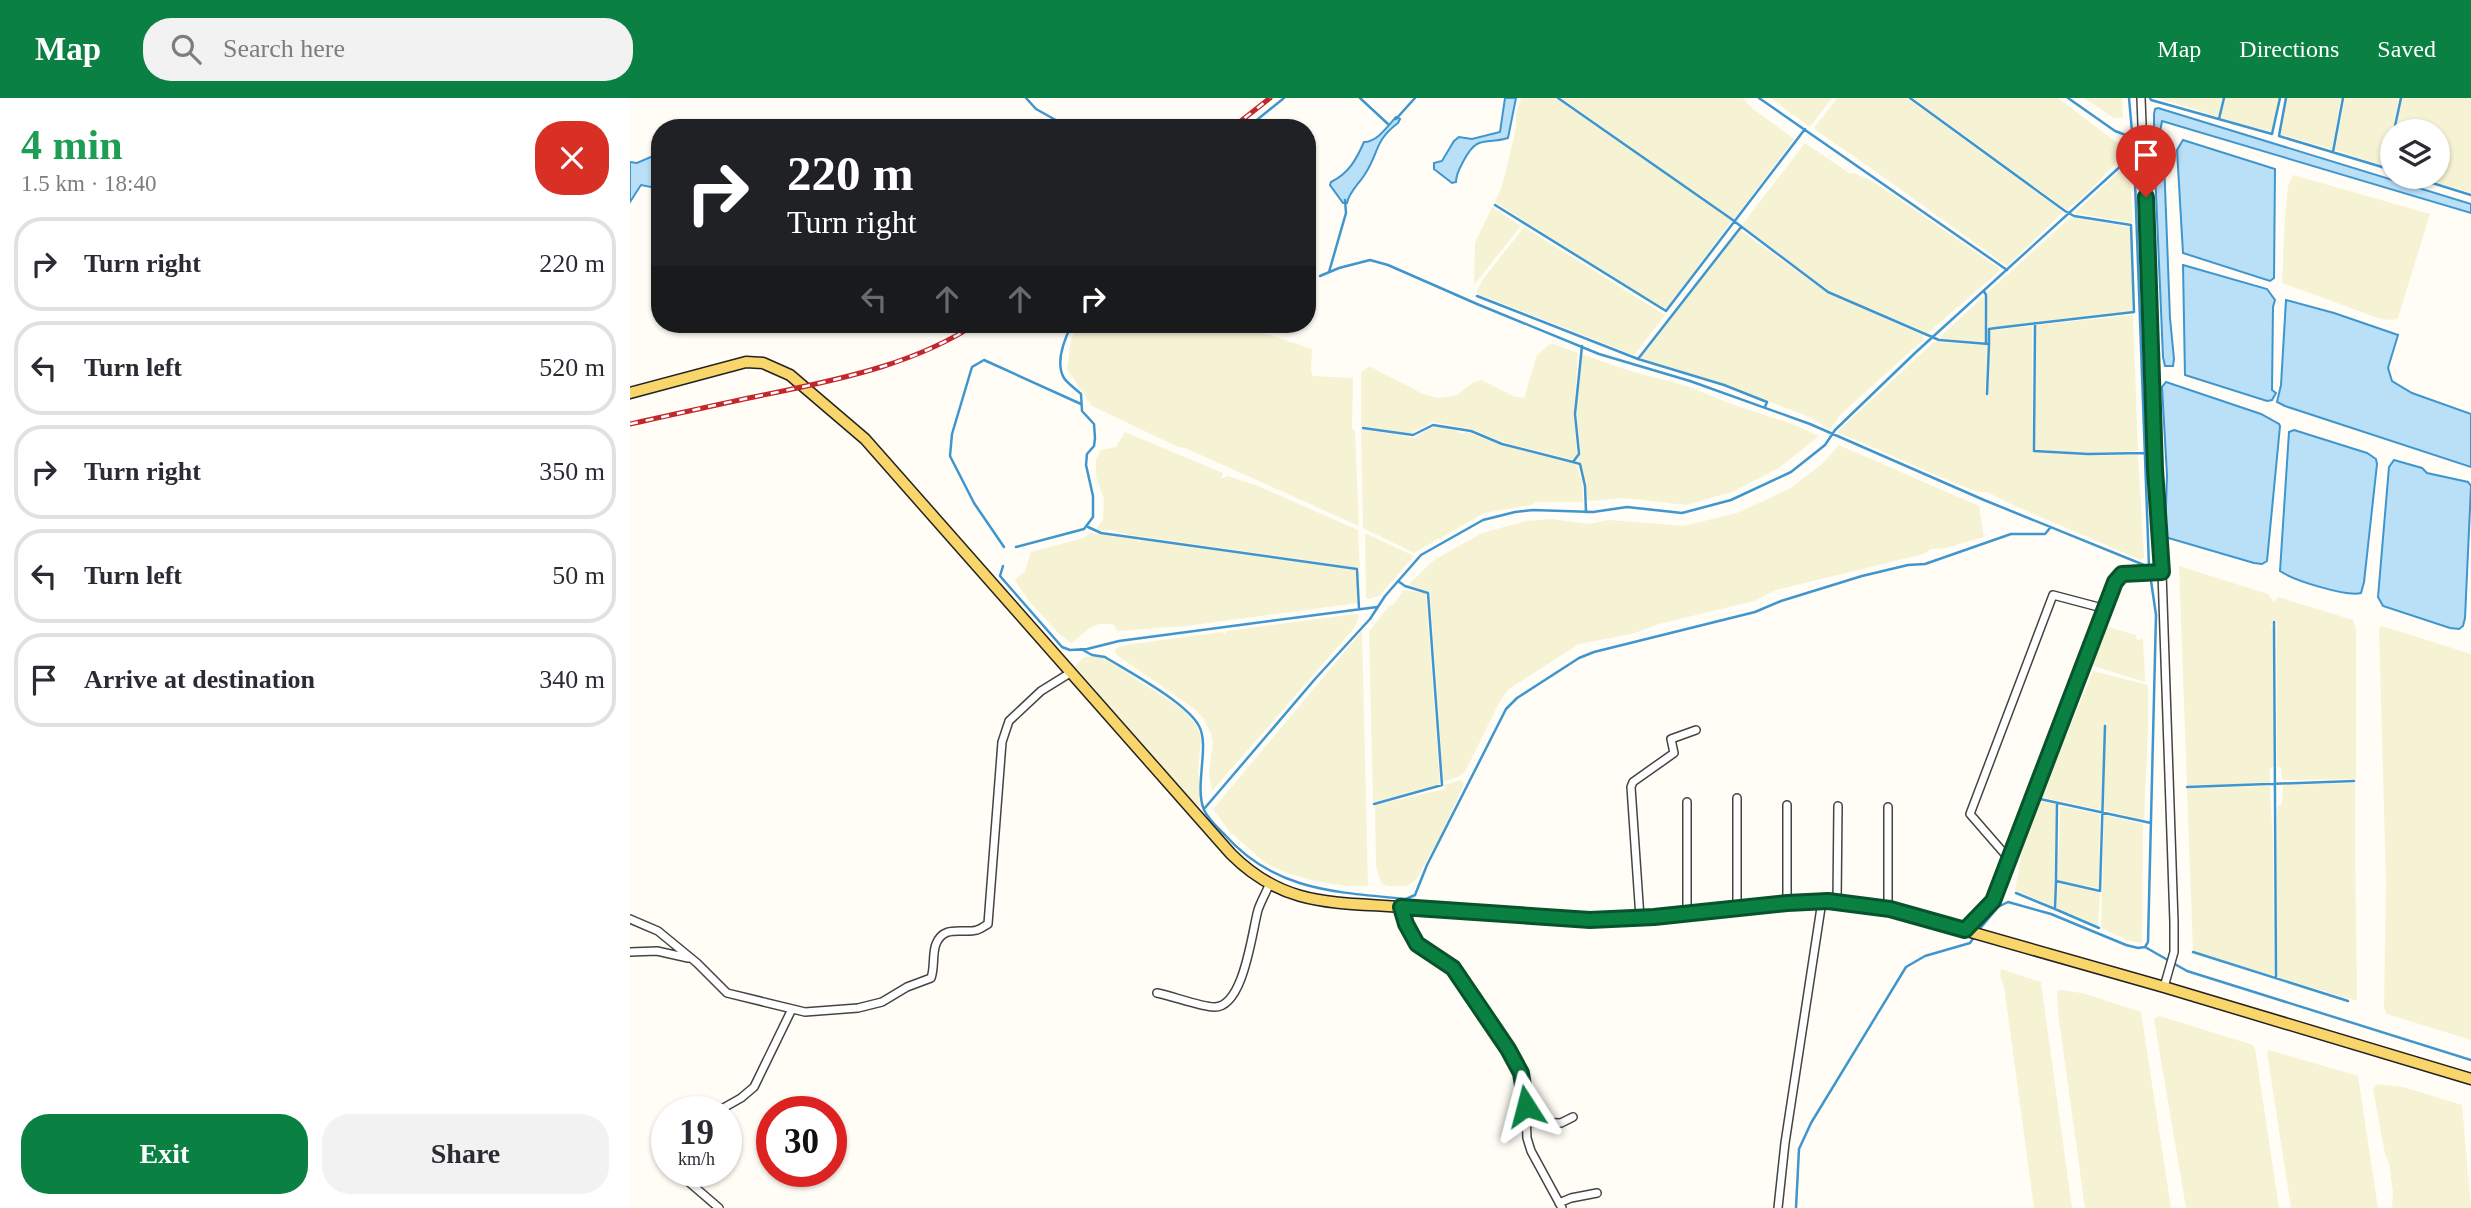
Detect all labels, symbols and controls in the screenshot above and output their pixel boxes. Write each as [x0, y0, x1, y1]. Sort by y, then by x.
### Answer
search box [143, 18, 633, 81]
icon: search [167, 30, 205, 68]
text: Map [35, 31, 101, 67]
text: Search here [223, 34, 345, 63]
text: Map [2157, 36, 2201, 62]
text: Directions [2239, 36, 2339, 62]
text: Saved [2377, 36, 2436, 62]
map controls [2380, 119, 2450, 189]
button: layers [2380, 119, 2450, 189]
button: close [535, 121, 609, 195]
text: 4 min [21, 122, 123, 168]
pin [2116, 125, 2176, 197]
icon: arrive [2127, 136, 2165, 174]
text: 220 m [787, 146, 914, 201]
icon: right [672, 147, 763, 238]
text: 1.5 km · 18:40 [21, 171, 156, 196]
text: Turn right [787, 204, 917, 240]
icon: right [25, 245, 63, 283]
text: Turn right [84, 249, 201, 278]
text: 220 m [539, 249, 605, 278]
icon: left [855, 280, 893, 318]
icon: ahead [928, 280, 966, 318]
icon: ahead [1001, 280, 1039, 318]
icon: right [1074, 280, 1112, 318]
icon: left [25, 349, 63, 387]
text: Turn left [84, 353, 182, 382]
text: 520 m [539, 353, 605, 382]
icon: right [25, 453, 63, 491]
text: Turn right [84, 457, 201, 486]
text: 350 m [539, 457, 605, 486]
icon: left [25, 557, 63, 595]
text: Turn left [84, 561, 182, 590]
text: 50 m [552, 561, 605, 590]
icon: arrive [25, 661, 63, 699]
text: Arrive at destination [84, 665, 315, 694]
text: 340 m [539, 665, 605, 694]
position arrow [1489, 1069, 1563, 1143]
speed limit sign: 30 [756, 1096, 847, 1187]
text: 19 [679, 1113, 714, 1152]
button: Exit [21, 1114, 308, 1194]
button: Share [322, 1114, 609, 1194]
text: km/h [678, 1149, 715, 1169]

